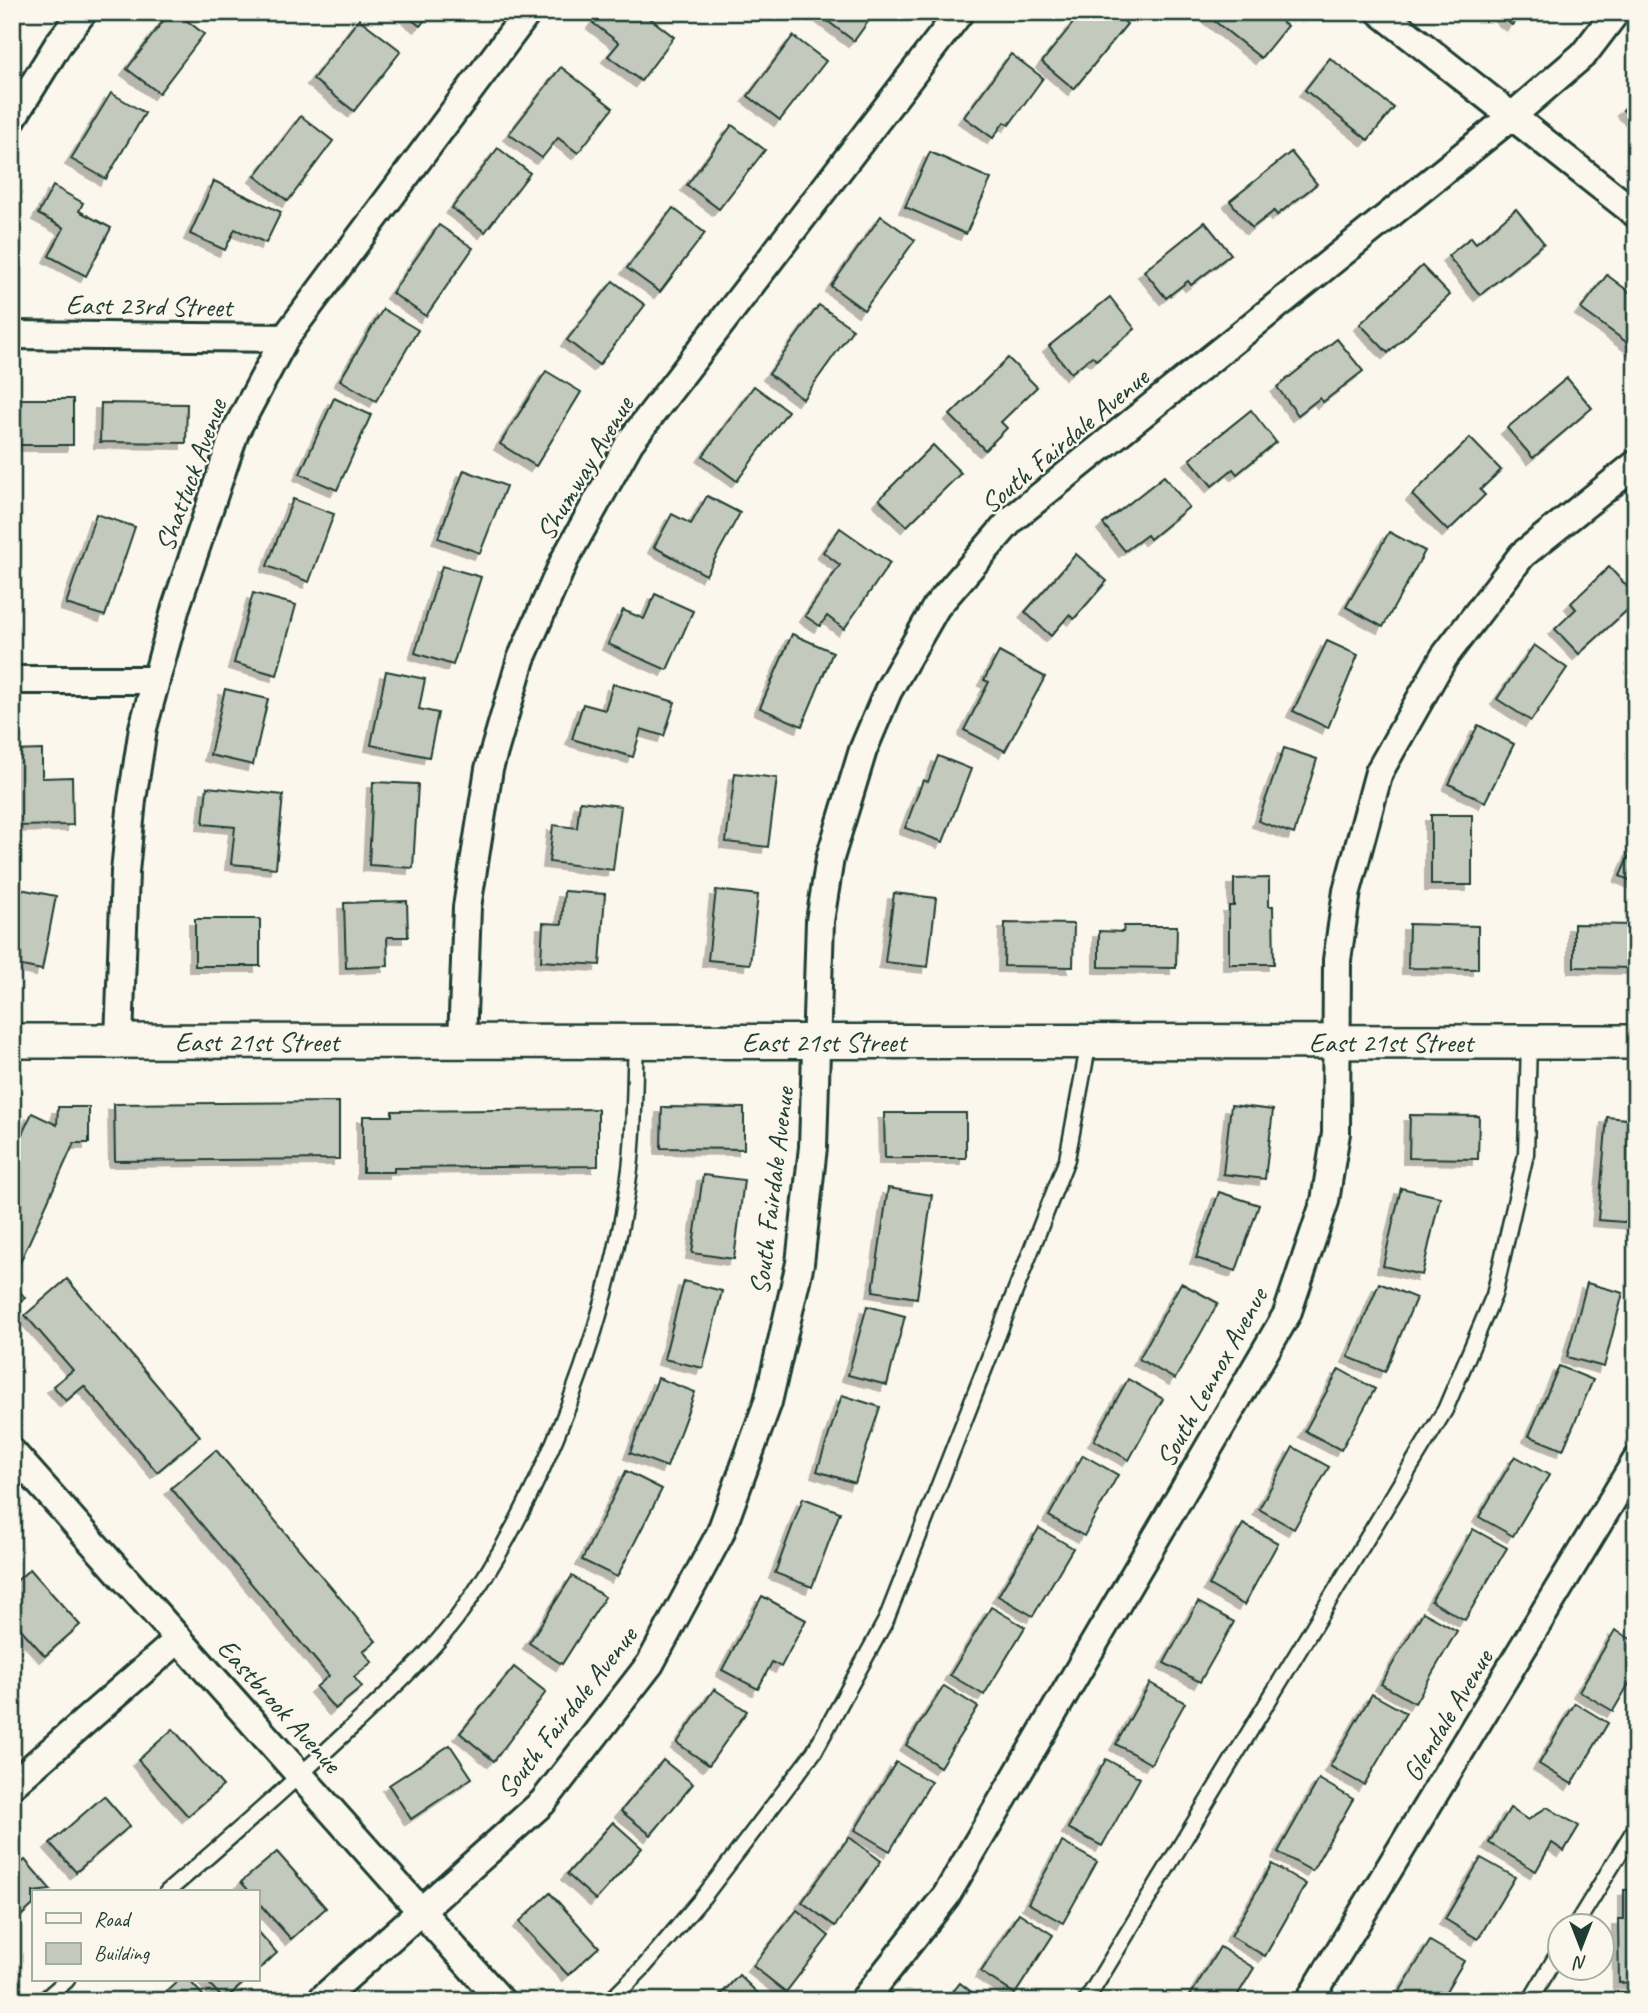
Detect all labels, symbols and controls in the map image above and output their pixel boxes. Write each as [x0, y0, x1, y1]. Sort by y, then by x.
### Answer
street label: East 23rd Street [66, 287, 235, 324]
street label: South Fairdale Avenue [973, 359, 1157, 521]
street label: Shumway Avenue [528, 389, 642, 546]
street label: Shattuck Avenue [147, 392, 235, 556]
street label: East 21st Street [175, 1024, 342, 1059]
street label: East 21st Street [742, 1024, 909, 1060]
street label: East 21st Street [1309, 1025, 1476, 1060]
street label: South Fairdale Avenue [741, 1083, 802, 1297]
street label: South Lennox Avenue [1148, 1280, 1276, 1473]
street label: South Fairdale Avenue [488, 1618, 646, 1805]
street label: Eastbrook Avenue [210, 1631, 351, 1781]
street label: Glendale Avenue [1394, 1641, 1501, 1788]
legend [32, 1890, 259, 1982]
text: Road [94, 1906, 133, 1932]
north arrow [1546, 1912, 1616, 1982]
text: Building [94, 1940, 151, 1966]
text: N [1572, 1951, 1587, 1975]

